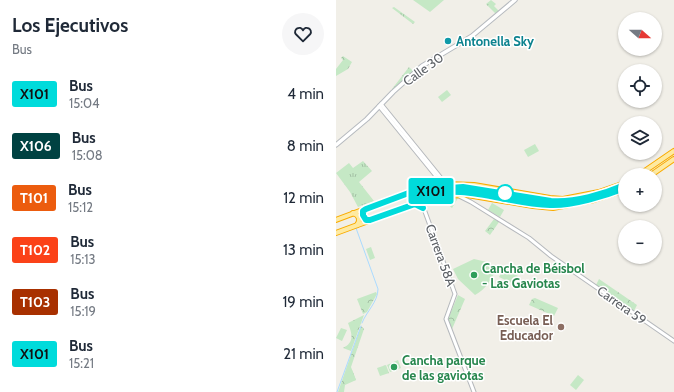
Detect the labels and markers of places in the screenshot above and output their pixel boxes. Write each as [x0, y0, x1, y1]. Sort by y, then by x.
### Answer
place label: Antonella Sky [456, 33, 534, 49]
marker: Antonella Sky [443, 36, 453, 46]
unlabelled marker [496, 184, 514, 202]
place label: Cancha de Béisbol - Las Gaviotas [482, 260, 585, 291]
marker: Cancha de Béisbol - Las Gaviotas [469, 270, 479, 280]
place label: Escuela El Educador [497, 312, 554, 343]
marker: Escuela El Educador [556, 322, 566, 332]
place label: Cancha parque de las gaviotas [402, 352, 486, 383]
marker: Cancha parque de las gaviotas [389, 362, 399, 372]

